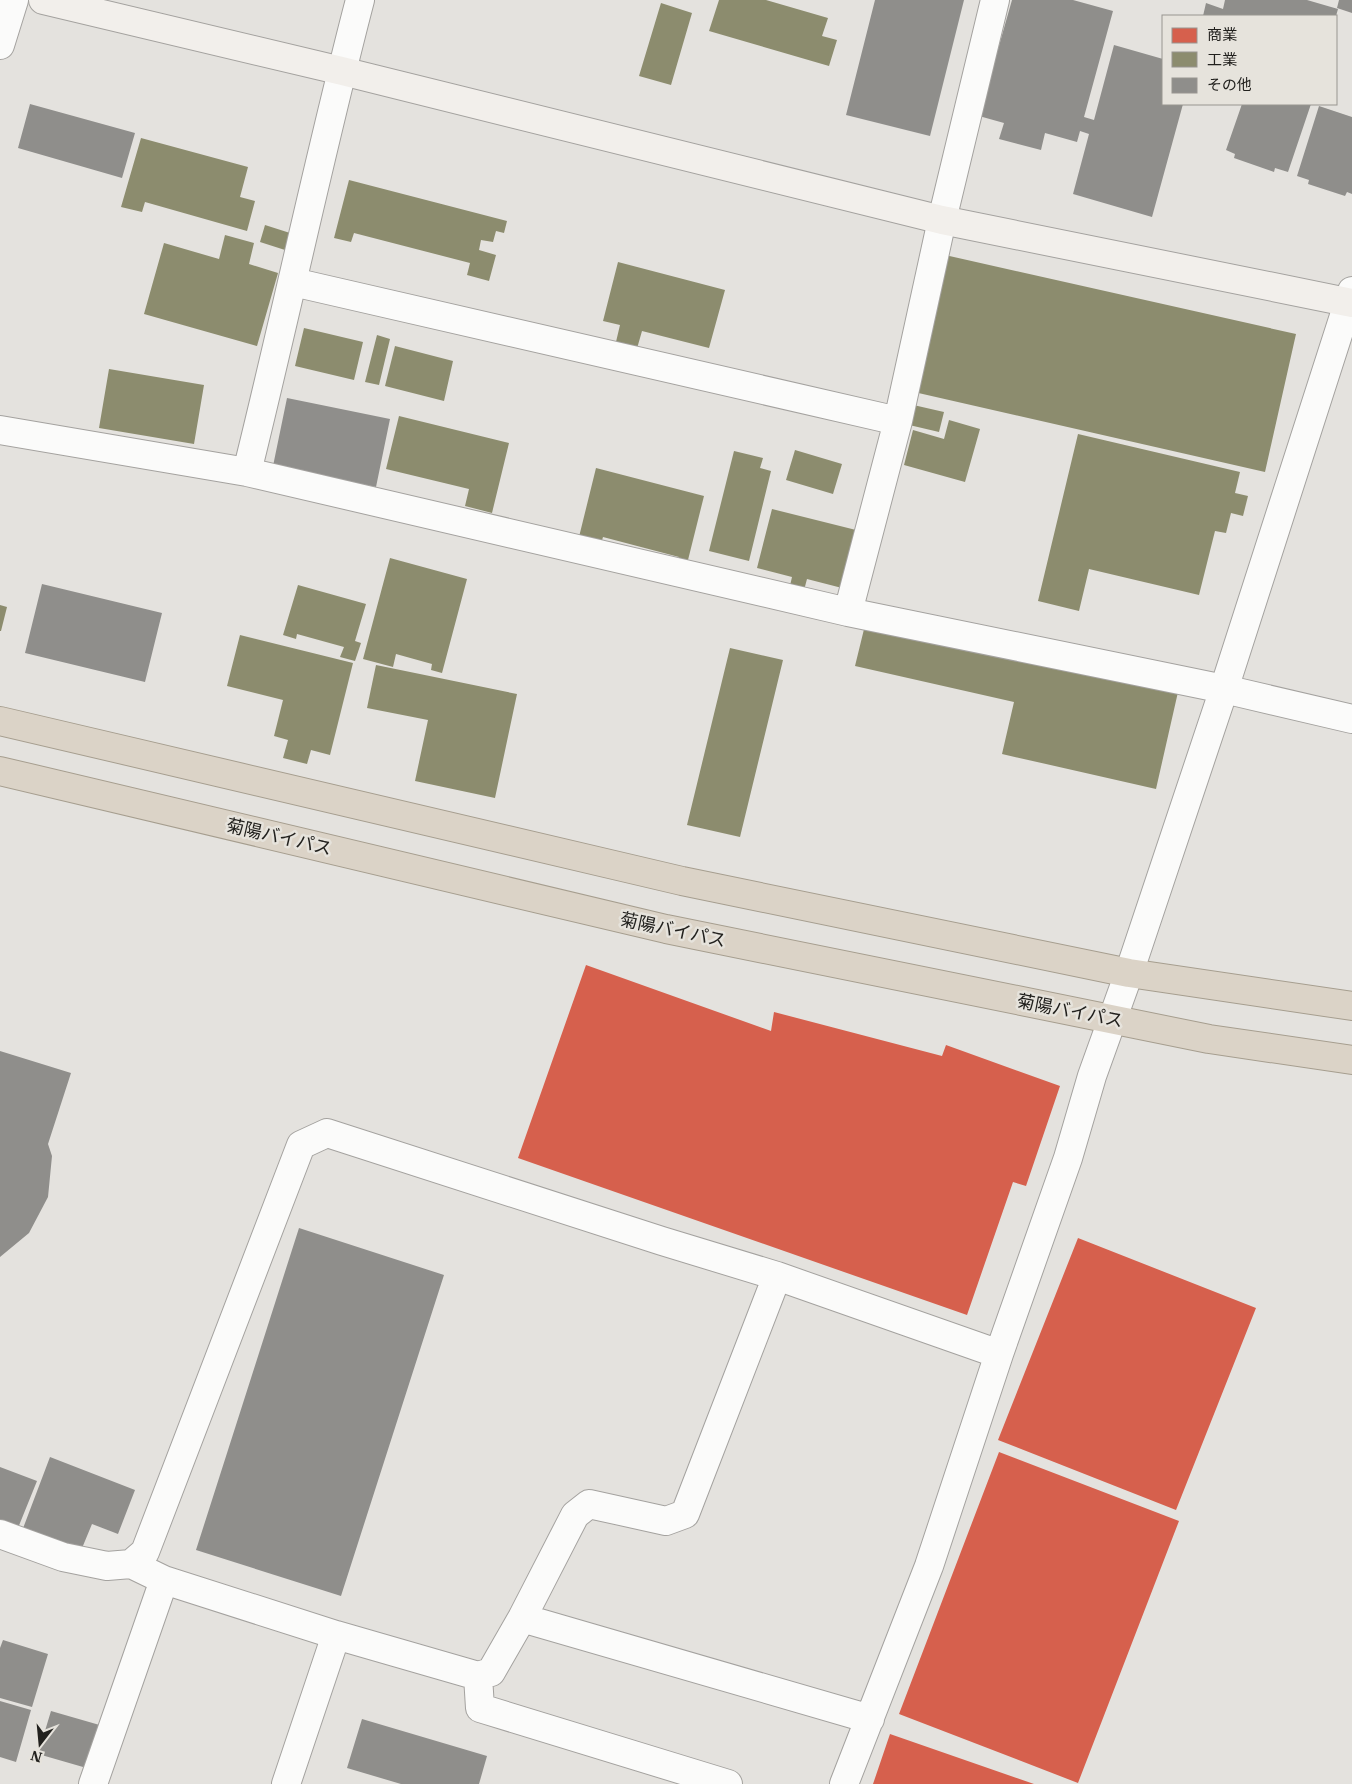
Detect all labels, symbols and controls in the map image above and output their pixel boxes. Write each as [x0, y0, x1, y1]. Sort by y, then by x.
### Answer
legend [1162, 15, 1337, 105]
text: 商業 [1207, 25, 1237, 44]
text: 工業 [1207, 50, 1237, 69]
text: その他 [1207, 75, 1252, 94]
street label: 菊陽バイパス [224, 813, 334, 860]
street label: 菊陽バイパス [618, 907, 728, 952]
street label: 菊陽バイパス [1015, 989, 1125, 1032]
north arrow [15, 1719, 65, 1769]
text: N [29, 1746, 44, 1767]

